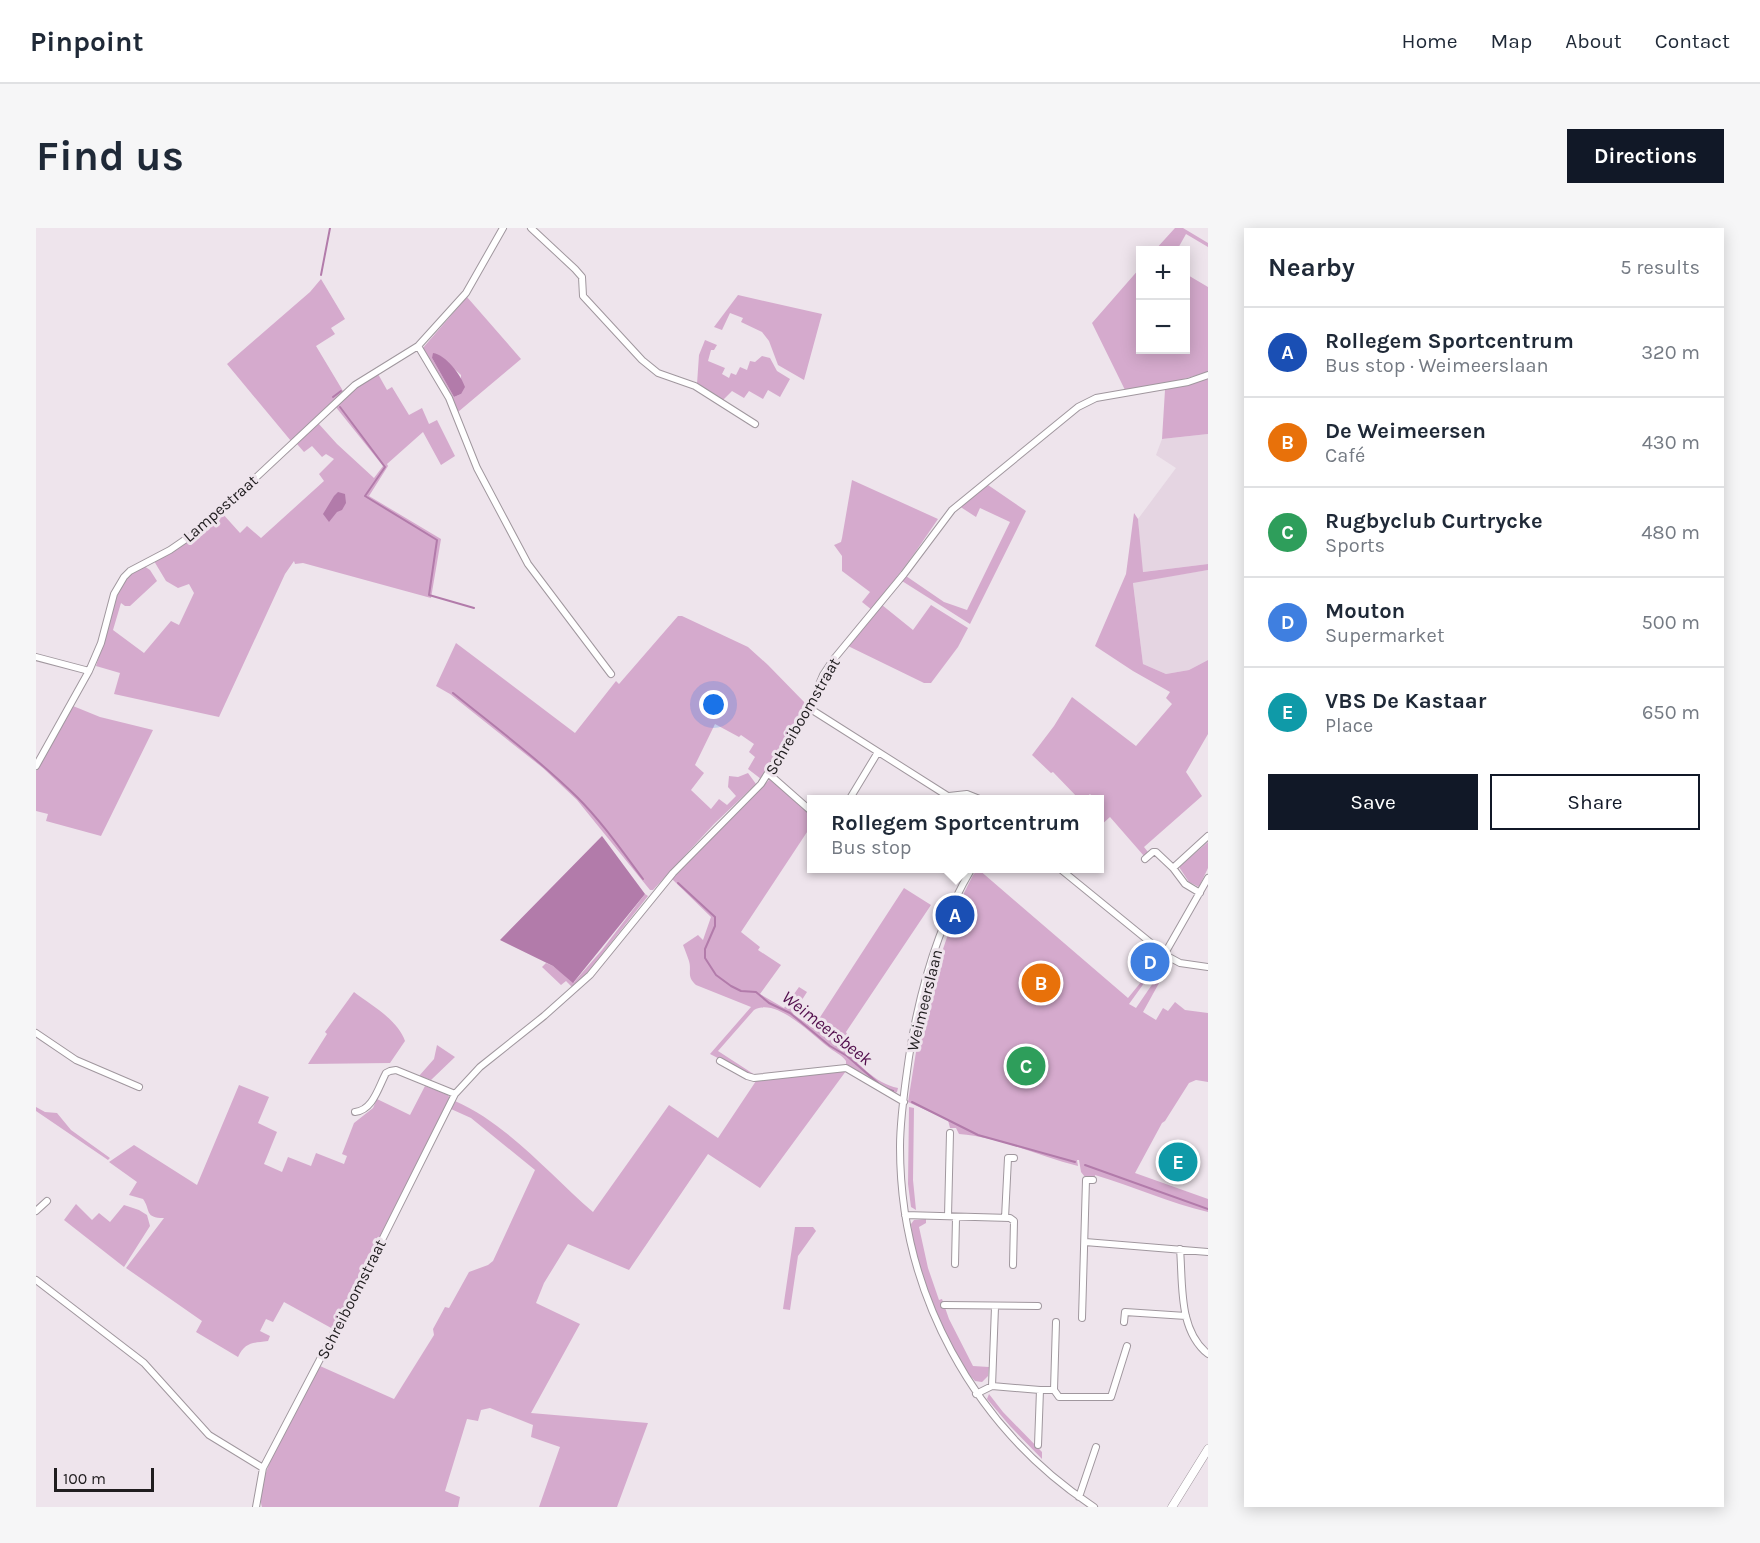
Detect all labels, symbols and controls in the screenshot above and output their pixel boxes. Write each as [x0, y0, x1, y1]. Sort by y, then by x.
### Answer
text: Pinpoint [30, 25, 143, 58]
text: Home [1402, 29, 1458, 53]
text: Map [1491, 29, 1532, 53]
text: About [1565, 29, 1622, 53]
text: Contact [1655, 29, 1730, 53]
button: Directions [1567, 129, 1724, 183]
text: Find us [36, 131, 184, 181]
map controls [1136, 246, 1190, 354]
button: + [1136, 246, 1190, 300]
text: Nearby [1268, 252, 1355, 283]
text: 5 results [1620, 256, 1700, 279]
button: − [1136, 300, 1190, 354]
text: Rollegem Sportcentrum [1325, 328, 1574, 354]
text: A [1281, 341, 1294, 364]
text: 320 m [1641, 341, 1700, 364]
text: Bus stop · Weimeerslaan [1325, 354, 1549, 377]
text: De Weimeersen [1325, 418, 1486, 444]
text: B [1281, 431, 1294, 454]
text: 430 m [1642, 431, 1700, 454]
text: Café [1325, 444, 1365, 467]
street label: Lampestraat [179, 471, 262, 546]
text: Rugbyclub Curtrycke [1325, 508, 1543, 534]
text: C [1281, 521, 1294, 544]
text: 480 m [1641, 521, 1700, 544]
text: Sports [1325, 534, 1385, 557]
text: Mouton [1325, 598, 1405, 624]
text: D [1281, 611, 1294, 634]
text: 500 m [1642, 611, 1700, 634]
text: Supermarket [1325, 624, 1444, 647]
street label: Schreiboomstraat [761, 654, 844, 778]
text: VBS De Kastaar [1325, 688, 1486, 714]
your location [699, 690, 728, 719]
text: E [1282, 701, 1293, 724]
text: 650 m [1642, 701, 1700, 724]
text: Place [1325, 714, 1373, 737]
button: Save [1268, 774, 1478, 830]
button: Share [1490, 774, 1700, 830]
popup [807, 795, 1104, 873]
text: Rollegem Sportcentrum [831, 810, 1080, 836]
text: Bus stop [831, 836, 912, 859]
pin: A [936, 892, 974, 938]
pin: D [1130, 940, 1170, 984]
street label: Weimeerslaan [903, 947, 946, 1053]
pin: B [1022, 960, 1060, 1005]
water label: Weimeersbeek [777, 986, 877, 1071]
pin: C [1006, 1044, 1046, 1088]
pin: E [1158, 1140, 1198, 1184]
street label: Schreiboomstraat [313, 1236, 390, 1362]
scale bar [54, 1465, 154, 1492]
text: 100 m [63, 1469, 106, 1488]

